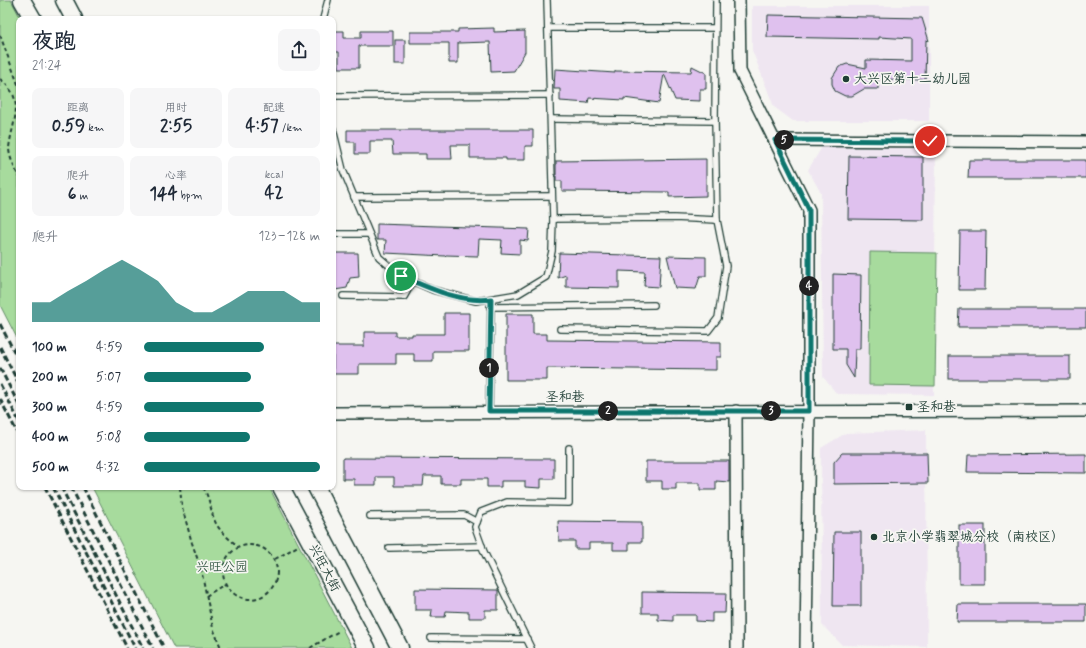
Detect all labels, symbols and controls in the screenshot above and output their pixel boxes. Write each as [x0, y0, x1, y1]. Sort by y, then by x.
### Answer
text: 夜跑 [32, 28, 76, 56]
button: share [278, 29, 320, 71]
text: 21:24 [32, 57, 62, 74]
place label: 大兴区第十二幼儿园 [854, 71, 971, 88]
marker: 大兴区第十二幼儿园 [841, 74, 851, 84]
text: 距离 [67, 101, 89, 115]
text: 用时 [165, 101, 187, 115]
text: 配速 [263, 101, 285, 115]
text: 0.59 [52, 115, 85, 137]
text: 2:55 [160, 115, 192, 137]
text: 4:57 [245, 115, 279, 137]
text: km [85, 121, 104, 135]
text: /km [279, 121, 303, 135]
pin [913, 124, 947, 158]
pin: 5 [774, 130, 794, 150]
icon: check [919, 130, 941, 152]
text: 5 [781, 133, 787, 147]
text: kcal [265, 168, 283, 182]
text: 爬升 [67, 169, 89, 183]
text: 心率 [165, 169, 187, 183]
text: 42 [265, 182, 283, 204]
text: 6 [68, 183, 76, 205]
text: 144 [149, 183, 177, 205]
text: m [76, 189, 88, 203]
text: bpm [177, 189, 203, 203]
text: 123–128 m [258, 228, 320, 245]
text: 爬升 [32, 229, 58, 246]
pin [384, 259, 418, 293]
icon: arrive [390, 265, 412, 287]
pin: 4 [799, 276, 819, 296]
text: 4 [806, 279, 812, 293]
text: 100 m [32, 339, 67, 356]
text: 4:59 [96, 339, 123, 356]
pin: 1 [479, 358, 499, 378]
text: 1 [487, 361, 491, 375]
text: 200 m [32, 369, 67, 386]
text: 5:07 [96, 369, 121, 386]
street label: 圣和巷 [545, 389, 585, 406]
text: 300 m [32, 399, 67, 416]
text: 4:59 [96, 399, 123, 416]
place label: 圣和巷 [917, 399, 956, 416]
pin: 2 [598, 401, 618, 421]
pin: 3 [761, 401, 781, 421]
marker: 圣和巷 [904, 402, 914, 412]
text: 2 [605, 404, 611, 418]
text: 3 [769, 404, 773, 418]
text: 400 m [32, 429, 69, 446]
text: 5:08 [96, 429, 122, 446]
text: 500 m [32, 459, 69, 476]
text: 4:32 [96, 459, 120, 476]
place label: 北京小学翡翠城分校（南校区） [882, 529, 1064, 546]
marker: 北京小学翡翠城分校（南校区） [869, 532, 879, 542]
street label: 兴旺大街 [304, 541, 344, 595]
park label: 兴旺公园 [196, 559, 248, 576]

